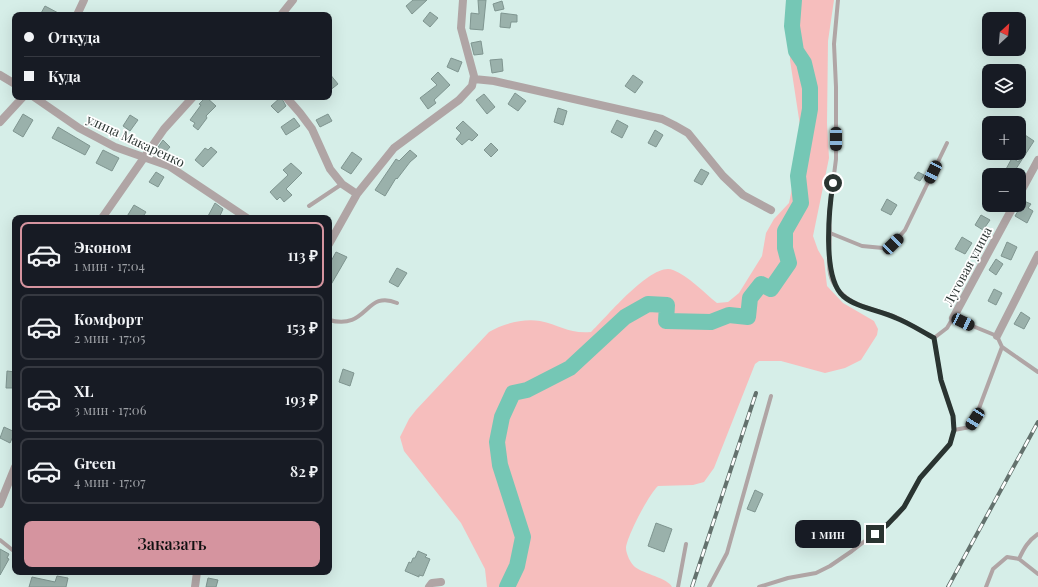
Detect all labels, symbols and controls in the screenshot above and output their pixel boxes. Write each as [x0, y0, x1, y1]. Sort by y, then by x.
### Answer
north arrow [982, 12, 1026, 56]
map controls [982, 12, 1026, 212]
text: Откуда [48, 27, 100, 47]
button: layers [982, 64, 1026, 108]
text: Куда [48, 66, 81, 86]
street label: улица Макаренко [83, 109, 188, 170]
button: + [982, 116, 1026, 160]
car [830, 127, 842, 151]
car [922, 159, 944, 185]
button: − [982, 168, 1026, 212]
route start [824, 174, 842, 192]
street label: Луговая улица [939, 223, 995, 309]
car [880, 231, 906, 257]
icon: car [26, 237, 62, 273]
text: Эконом [74, 237, 131, 257]
text: 113 ₽ [287, 245, 318, 265]
text: 1 мин · 17:04 [74, 257, 145, 274]
icon: car [26, 309, 62, 345]
text: Комфорт [74, 309, 143, 329]
car [950, 311, 976, 333]
text: 153 ₽ [286, 317, 318, 337]
text: 2 мин · 17:05 [74, 329, 145, 346]
icon: car [26, 381, 62, 417]
text: XL [74, 381, 94, 401]
text: 193 ₽ [285, 389, 318, 409]
text: 3 мин · 17:06 [74, 401, 146, 418]
car [963, 406, 987, 432]
icon: car [26, 453, 62, 489]
text: Green [74, 453, 116, 473]
text: 82 ₽ [290, 461, 318, 481]
text: 4 мин · 17:07 [74, 473, 146, 490]
callout: 1 мин [795, 520, 861, 548]
button: Заказать [24, 521, 320, 567]
text: 1 мин [811, 525, 845, 542]
route end [866, 525, 884, 543]

